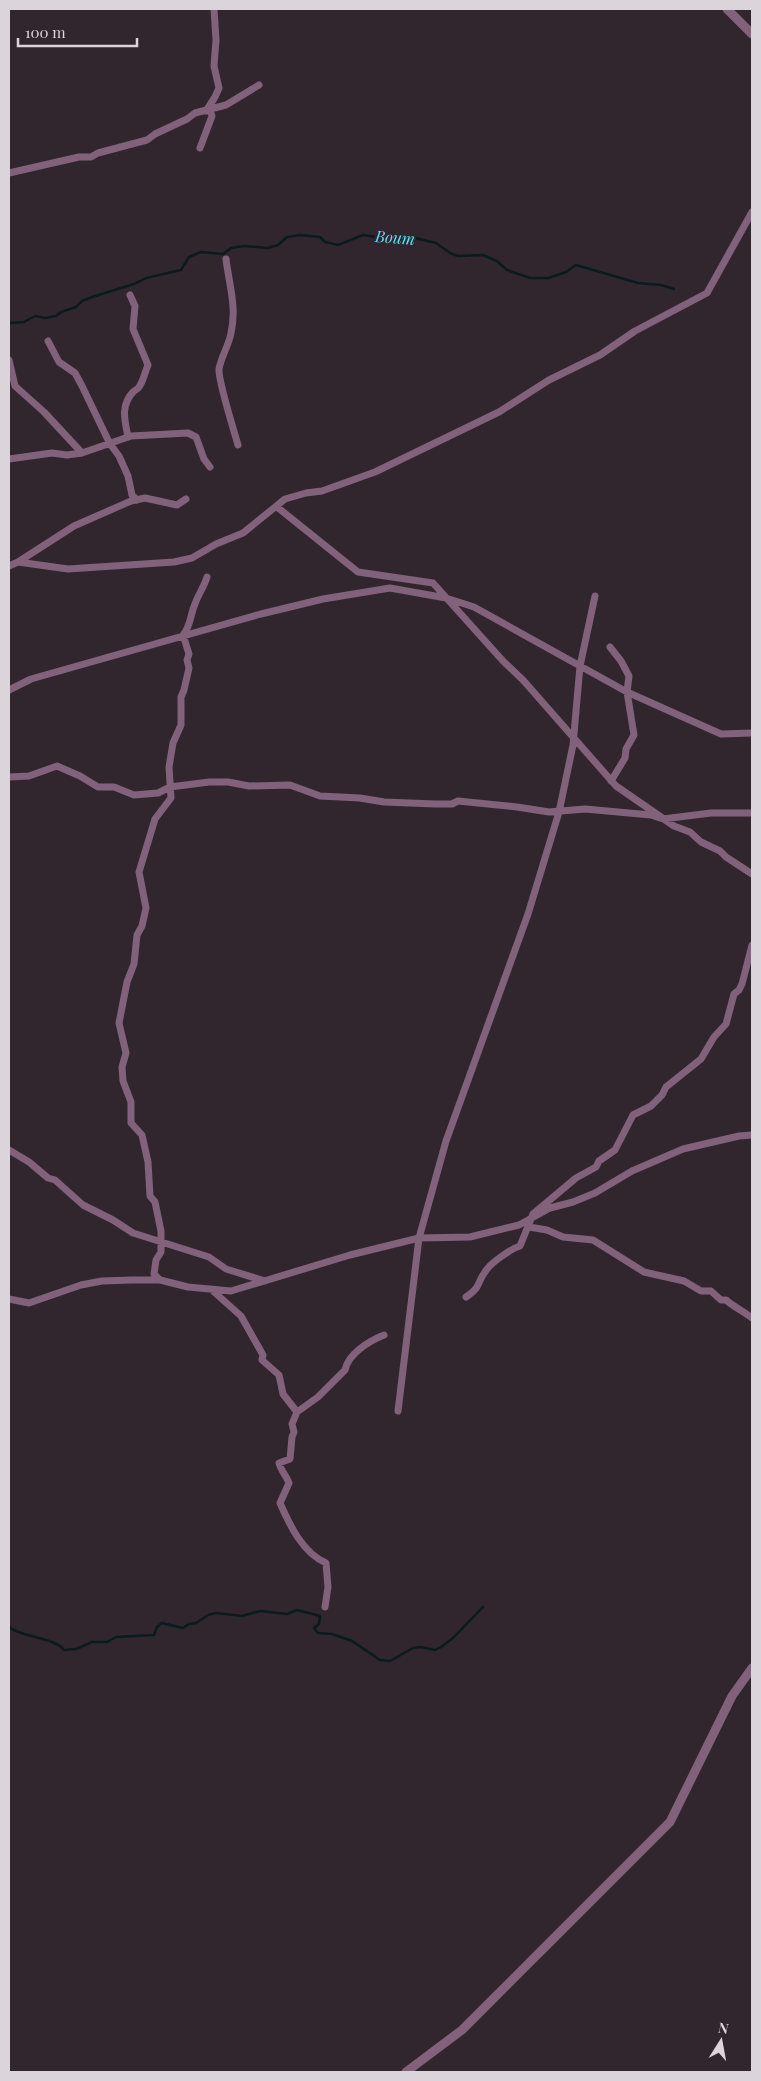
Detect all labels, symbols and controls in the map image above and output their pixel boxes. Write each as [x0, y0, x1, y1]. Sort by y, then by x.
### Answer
scale bar [18, 15, 136, 47]
text: 100 m [25, 22, 66, 42]
water label: Boum [373, 225, 416, 249]
north arrow [696, 2016, 746, 2066]
text: N [717, 2017, 730, 2038]

